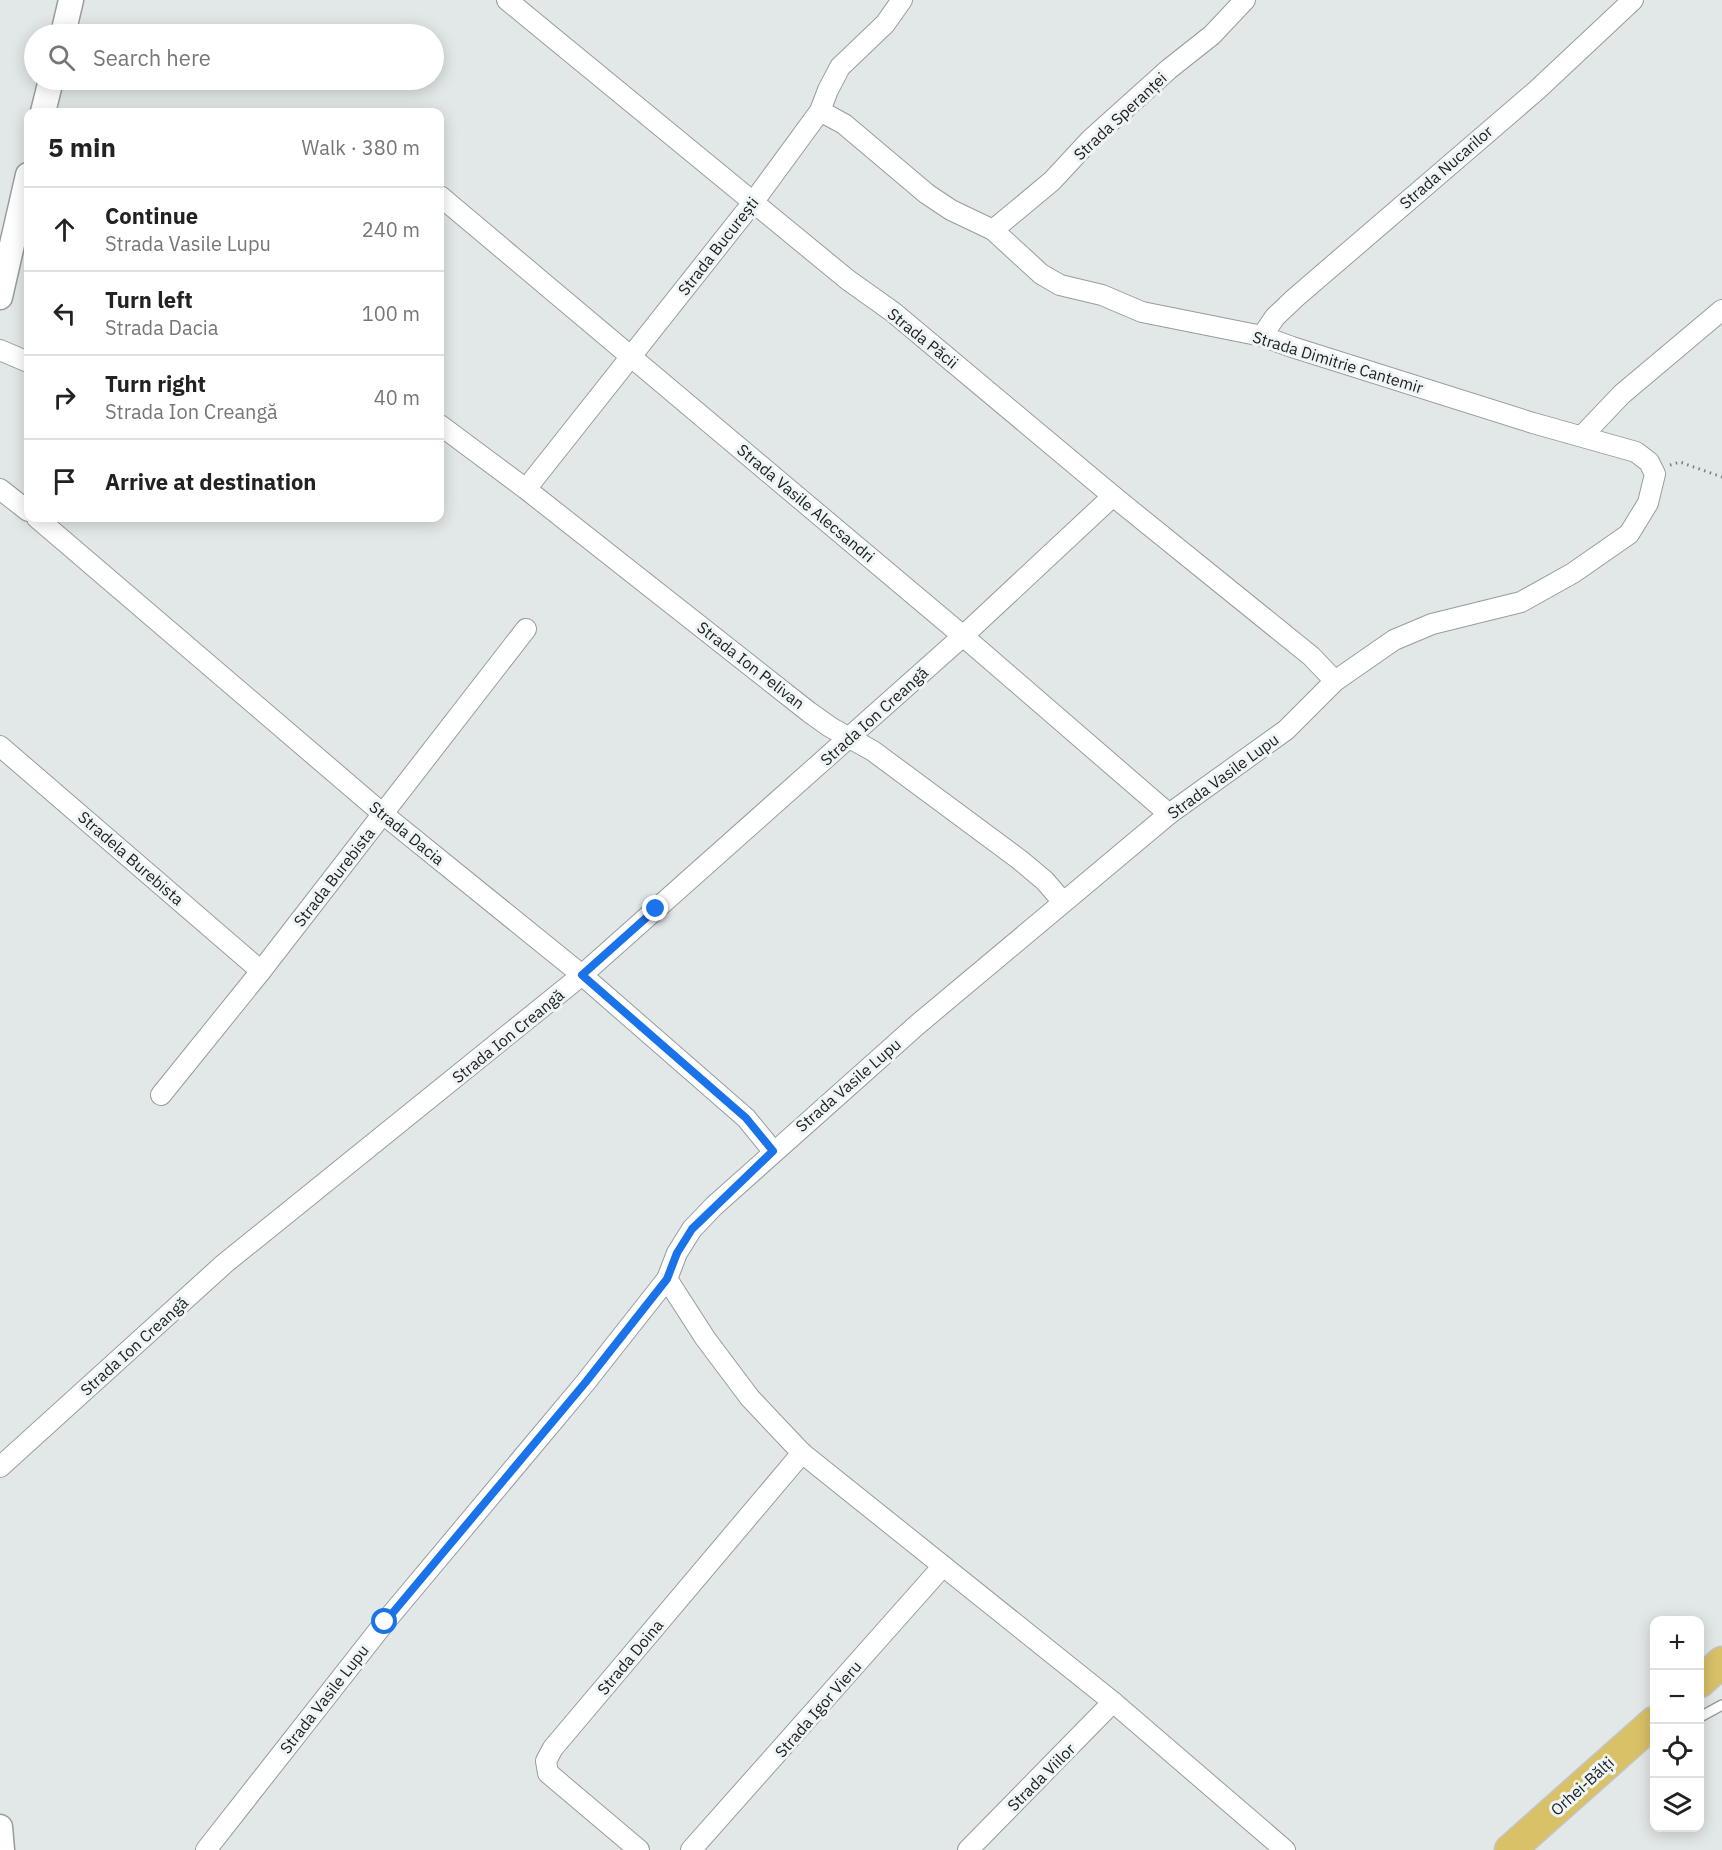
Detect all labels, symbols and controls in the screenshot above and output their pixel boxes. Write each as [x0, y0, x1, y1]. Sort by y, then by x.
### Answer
search box [24, 24, 444, 90]
icon: search [45, 41, 78, 74]
text: Search here [93, 43, 211, 72]
street label: Strada Speranței [1069, 68, 1171, 165]
street label: Strada Nucarilor [1395, 121, 1497, 213]
text: 5 min [48, 130, 116, 164]
text: Walk · 380 m [302, 134, 420, 161]
street label: Strada București [673, 193, 763, 299]
text: Continue [105, 201, 198, 230]
icon: ahead [48, 213, 81, 246]
text: 240 m [362, 216, 420, 243]
text: Strada Vasile Lupu [105, 230, 271, 257]
text: Turn left [105, 285, 193, 314]
icon: left [48, 297, 81, 330]
text: 100 m [362, 300, 420, 327]
street label: Strada Păcii [884, 303, 962, 373]
text: Strada Dacia [105, 314, 218, 341]
street label: Strada Dimitrie Cantemir [1250, 327, 1426, 398]
text: Turn right [105, 369, 206, 398]
icon: right [48, 381, 81, 414]
text: 40 m [374, 384, 420, 411]
text: Strada Ion Creangă [105, 398, 278, 425]
street label: Strada Vasile Alecsandri [733, 440, 879, 566]
icon: arrive [48, 465, 81, 498]
text: Arrive at destination [105, 467, 316, 496]
street label: Strada Ion Pelivan [693, 617, 809, 713]
street label: Strada Ion Creangă [816, 662, 932, 770]
street label: Strada Vasile Lupu [1163, 729, 1283, 823]
street label: Strada Dacia [365, 797, 449, 870]
street label: Stradela Burebista [74, 807, 188, 910]
street label: Strada Burebista [289, 823, 379, 930]
route end [642, 895, 668, 921]
street label: Strada Ion Creangă [448, 984, 568, 1087]
street label: Strada Vasile Lupu [791, 1034, 905, 1136]
street label: Strada Ion Creangă [76, 1292, 192, 1400]
route start [371, 1608, 397, 1634]
street label: Strada Doina [593, 1615, 668, 1699]
map controls [1650, 1616, 1704, 1832]
button: + [1650, 1616, 1704, 1670]
street label: Strada Vasile Lupu [275, 1641, 373, 1757]
street label: Strada Igor Vieru [771, 1657, 865, 1761]
button: − [1650, 1670, 1704, 1724]
button: locate [1650, 1724, 1704, 1778]
street label: Strada Viilor [1003, 1739, 1079, 1815]
street label: Orhei-Bălți [1546, 1752, 1618, 1820]
button: layers [1650, 1778, 1704, 1832]

